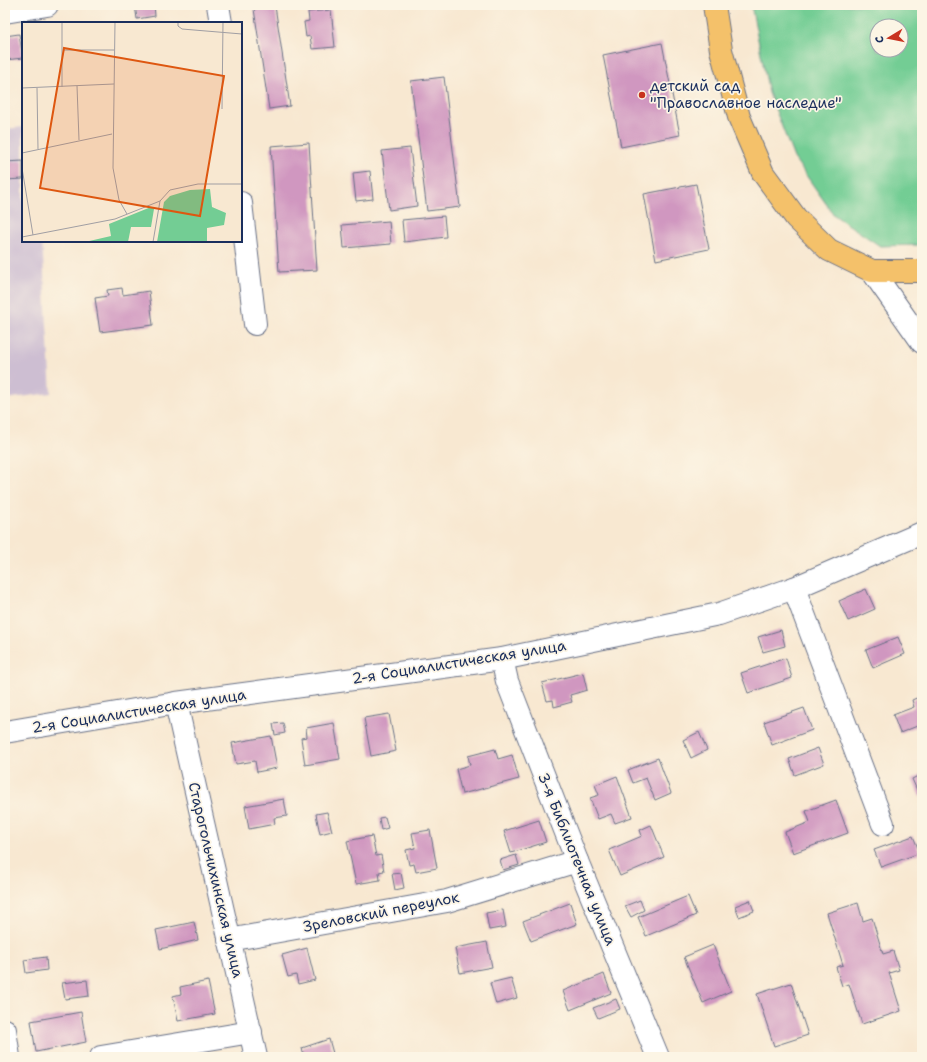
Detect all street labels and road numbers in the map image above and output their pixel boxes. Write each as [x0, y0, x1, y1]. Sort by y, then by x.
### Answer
street label: 2-я Социалистическая улица [351, 635, 568, 689]
street label: 2-я Социалистическая улица [31, 684, 248, 738]
street label: 3-я Библиотечная улица [533, 770, 621, 949]
street label: Старогольчихинская улица [184, 780, 248, 980]
street label: Зреловский переулок [301, 887, 461, 937]

